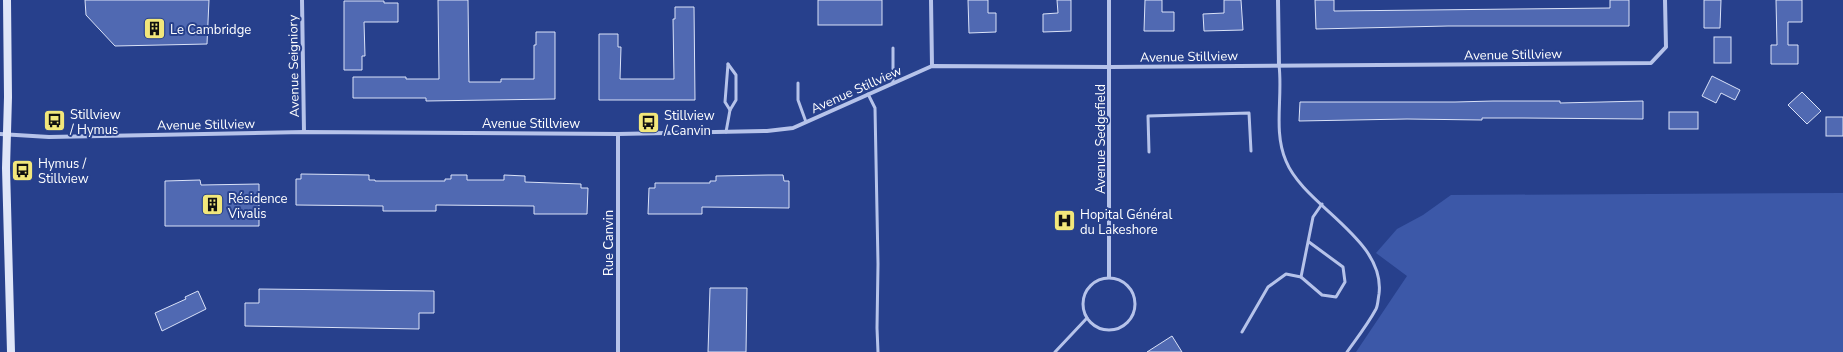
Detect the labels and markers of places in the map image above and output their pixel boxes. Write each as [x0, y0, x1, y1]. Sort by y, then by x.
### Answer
building icon: Le Cambridge [141, 16, 167, 42]
place label: Le Cambridge [170, 21, 251, 39]
place label: Stillview / Hymus [69, 106, 121, 139]
place label: Stillview / Canvin [663, 107, 715, 140]
bus stop icon: Stillview / Hymus [41, 108, 67, 134]
bus stop icon: Stillview / Canvin [635, 109, 661, 135]
place label: Hymus / Stillview [38, 155, 89, 188]
bus stop icon: Hymus / Stillview [9, 157, 35, 183]
place label: Résidence Vivalis [227, 190, 288, 223]
building icon: Résidence Vivalis [199, 192, 225, 218]
place label: Hopital Général du Lakeshore [1080, 206, 1172, 239]
hospital icon: Hopital Général du Lakeshore [1052, 208, 1078, 234]

